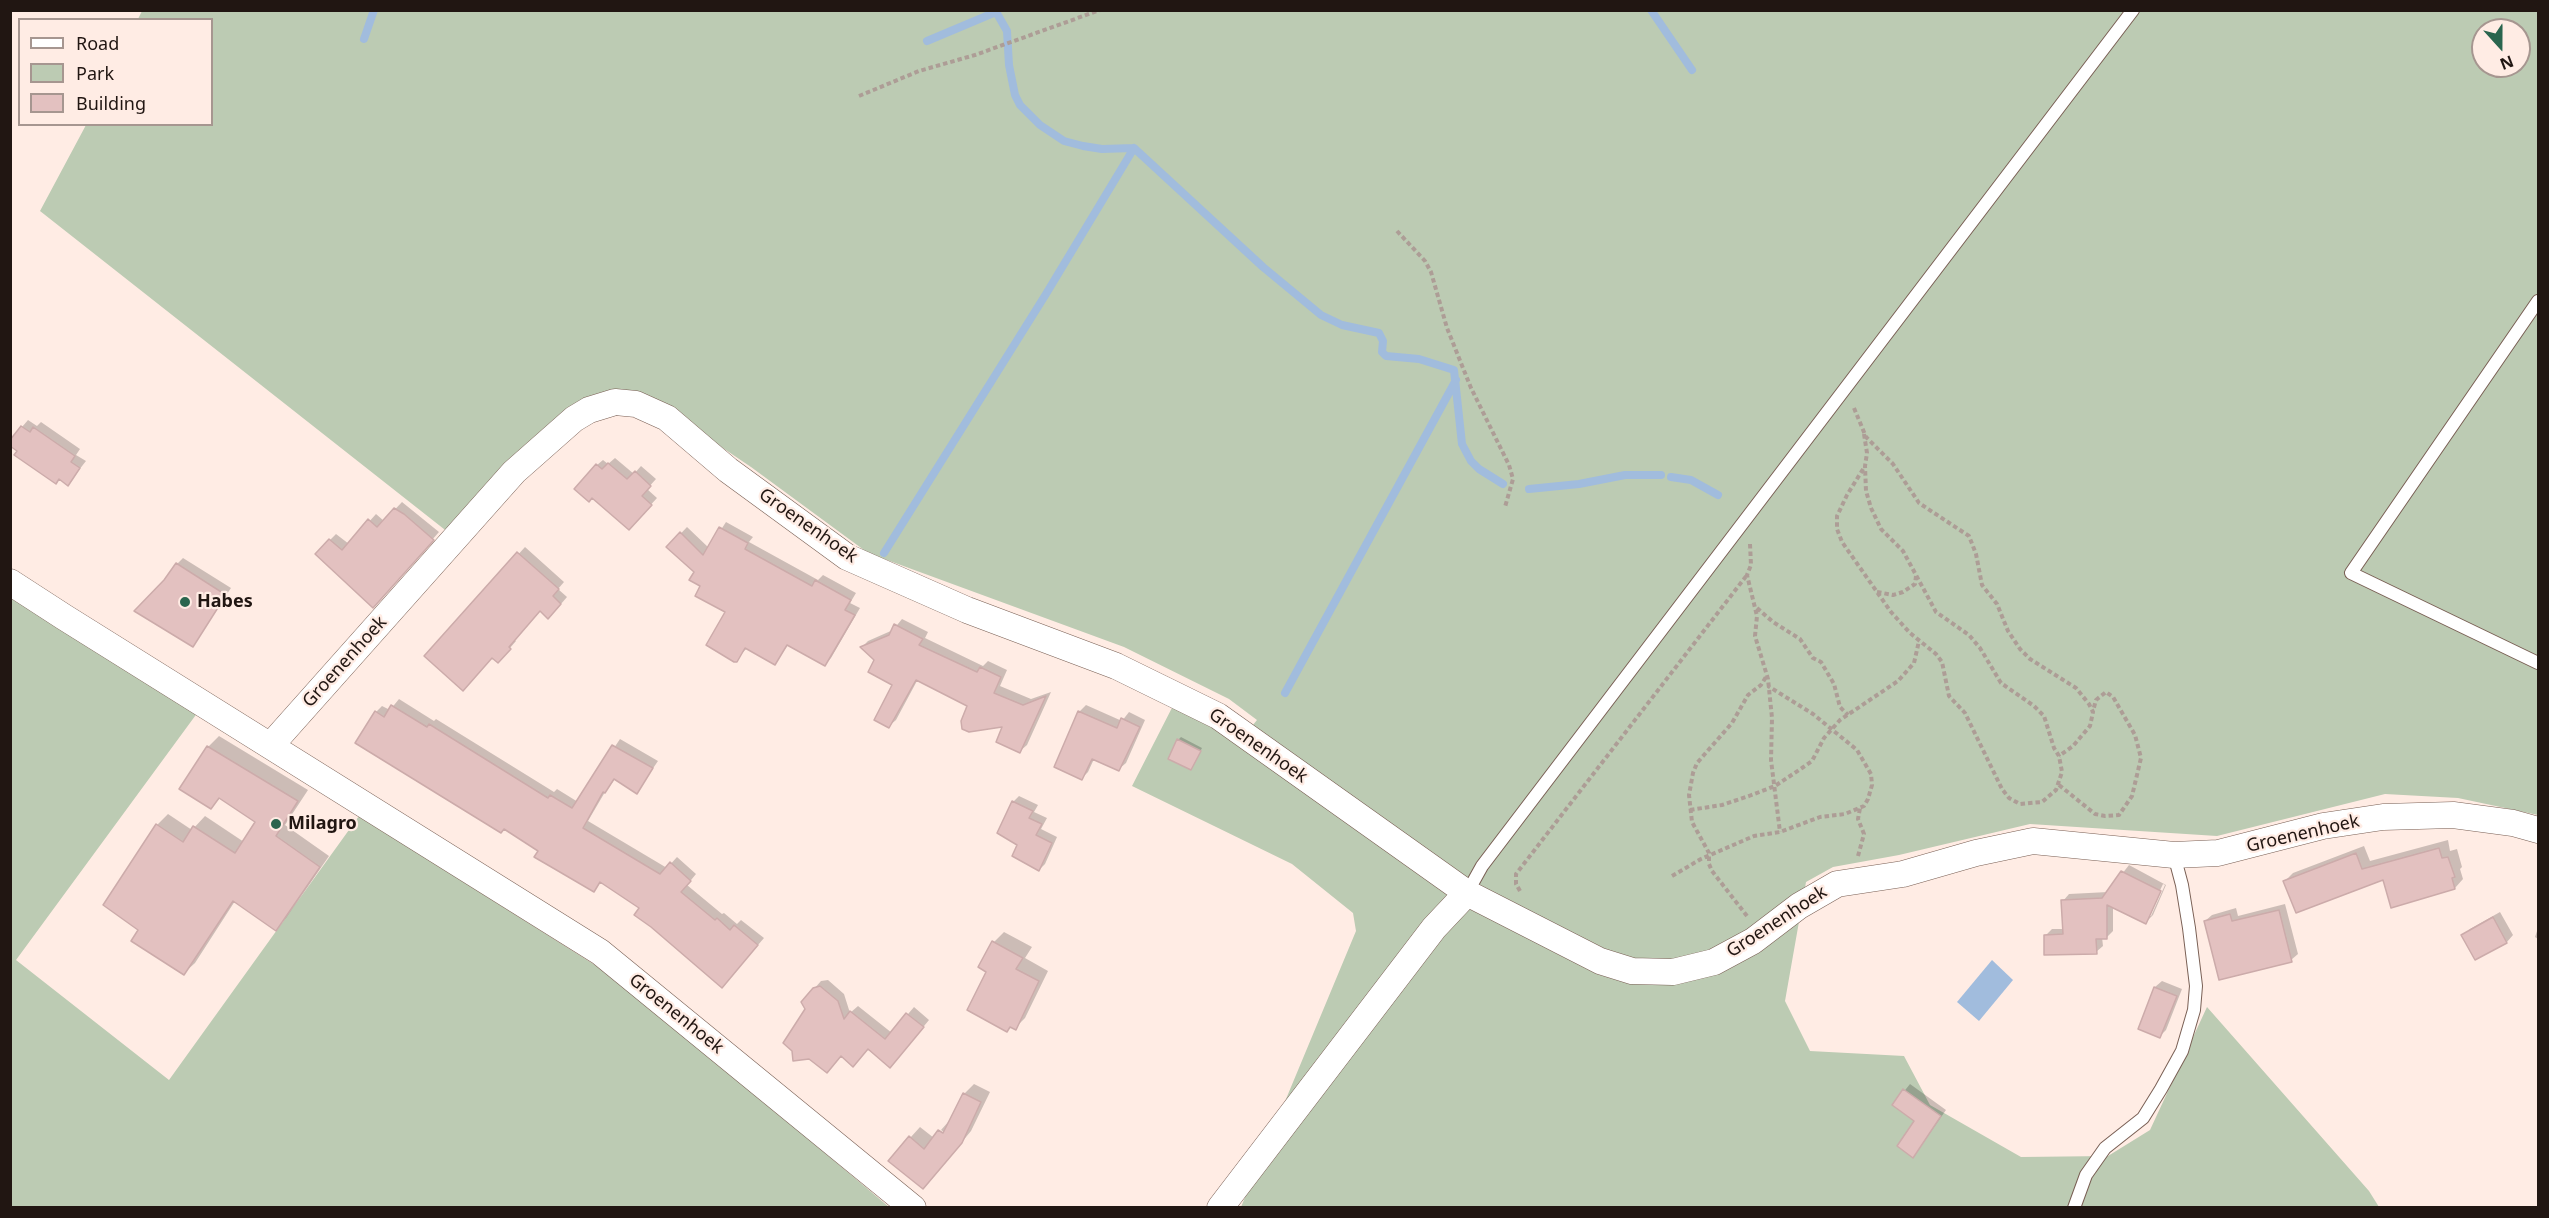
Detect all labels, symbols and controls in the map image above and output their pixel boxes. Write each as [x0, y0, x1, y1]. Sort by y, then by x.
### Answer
legend [18, 18, 213, 126]
north arrow [2471, 18, 2531, 78]
text: Road [76, 31, 119, 55]
text: N [2497, 50, 2517, 76]
text: Park [76, 61, 114, 85]
text: Building [76, 91, 146, 115]
street label: Groenenhoek [755, 484, 861, 568]
place label: Habes [197, 591, 253, 613]
marker: Habes [178, 595, 192, 609]
street label: Groenenhoek [298, 612, 392, 712]
street label: Groenenhoek [1205, 704, 1311, 788]
street label: Groenenhoek [2244, 810, 2362, 858]
place label: Milagro [288, 813, 357, 835]
marker: Milagro [269, 817, 283, 831]
street label: Groenenhoek [1723, 882, 1831, 962]
street label: Groenenhoek [624, 969, 728, 1059]

